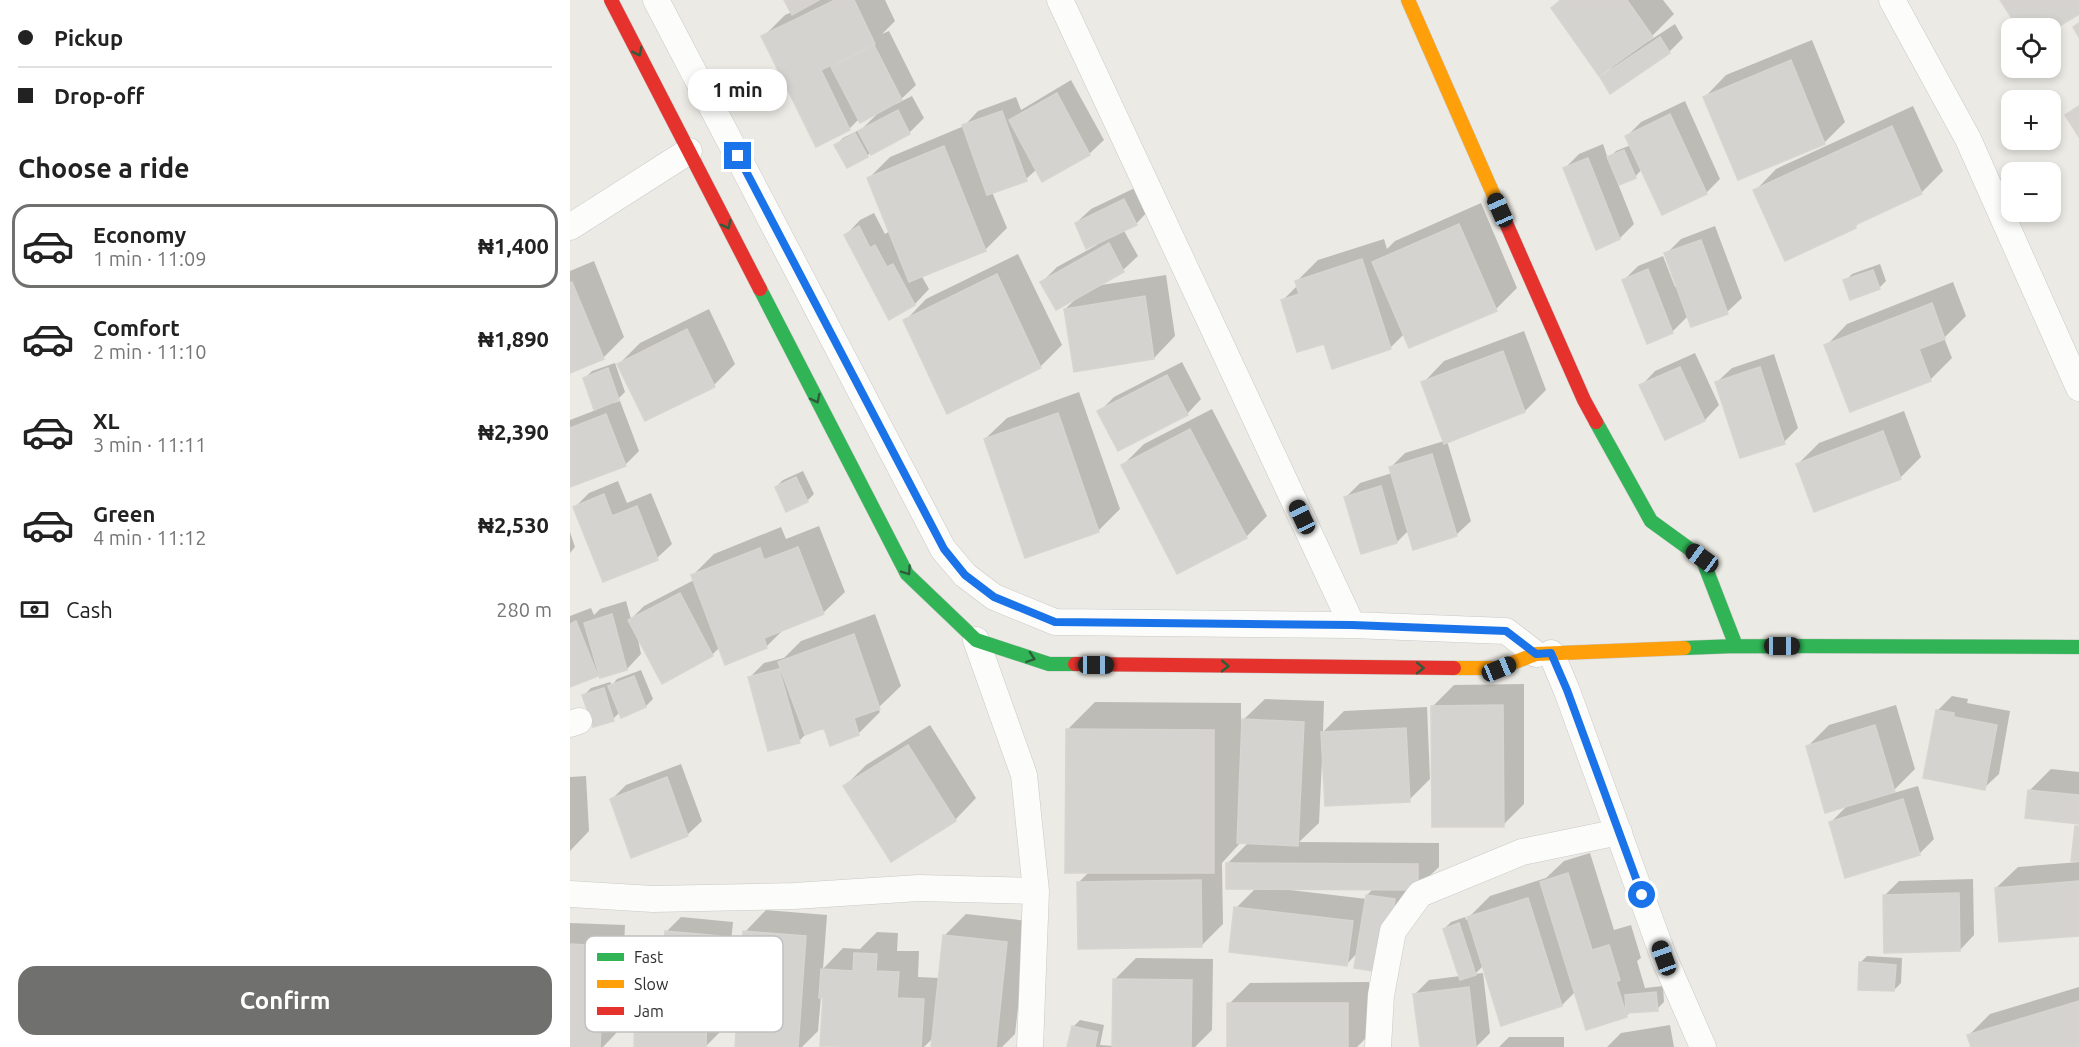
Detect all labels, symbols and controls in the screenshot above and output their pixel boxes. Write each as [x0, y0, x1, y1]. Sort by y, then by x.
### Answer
map controls [2001, 18, 2061, 222]
button: locate [2001, 18, 2061, 78]
text: Pickup [54, 25, 123, 50]
one-way arrow [630, 46, 642, 57]
callout: 1 min [688, 69, 788, 111]
text: 1 min [712, 78, 763, 101]
text: Drop-off [54, 83, 144, 108]
button: + [2001, 90, 2061, 150]
route end [724, 142, 751, 169]
text: Choose a ride [18, 153, 190, 183]
button: − [2001, 162, 2061, 222]
car [1484, 190, 1516, 230]
icon: car [21, 219, 75, 273]
one-way arrow [720, 219, 731, 230]
text: Economy [93, 222, 186, 247]
text: ₦1,400 [478, 233, 549, 258]
text: 1 min · 11:09 [93, 247, 207, 270]
icon: car [21, 312, 75, 366]
text: Comfort [93, 315, 180, 340]
text: ₦1,890 [478, 326, 549, 351]
text: 2 min · 11:10 [93, 340, 207, 363]
one-way arrow [809, 392, 821, 403]
icon: car [21, 405, 75, 459]
text: XL [93, 408, 120, 433]
text: ₦2,390 [478, 419, 549, 444]
text: 3 min · 11:11 [93, 433, 207, 456]
car [1286, 497, 1318, 537]
icon: car [21, 498, 75, 552]
text: Green [93, 501, 155, 526]
text: ₦2,530 [478, 512, 549, 537]
text: 4 min · 11:12 [93, 526, 207, 549]
car [1682, 540, 1722, 576]
one-way arrow [900, 565, 911, 576]
icon: cash [18, 593, 51, 626]
text: Cash [66, 597, 113, 622]
text: 280 m [496, 598, 552, 621]
car [1764, 637, 1800, 655]
one-way arrow [1025, 651, 1036, 663]
car [1479, 654, 1519, 684]
car [1078, 656, 1114, 674]
one-way arrow [1221, 660, 1230, 672]
one-way arrow [1416, 662, 1425, 674]
route start [1628, 881, 1655, 908]
legend [585, 936, 783, 1032]
car [1649, 938, 1679, 978]
text: Fast [634, 948, 664, 966]
button: Confirm [18, 966, 552, 1035]
text: Slow [634, 975, 669, 993]
text: Jam [634, 1002, 664, 1020]

